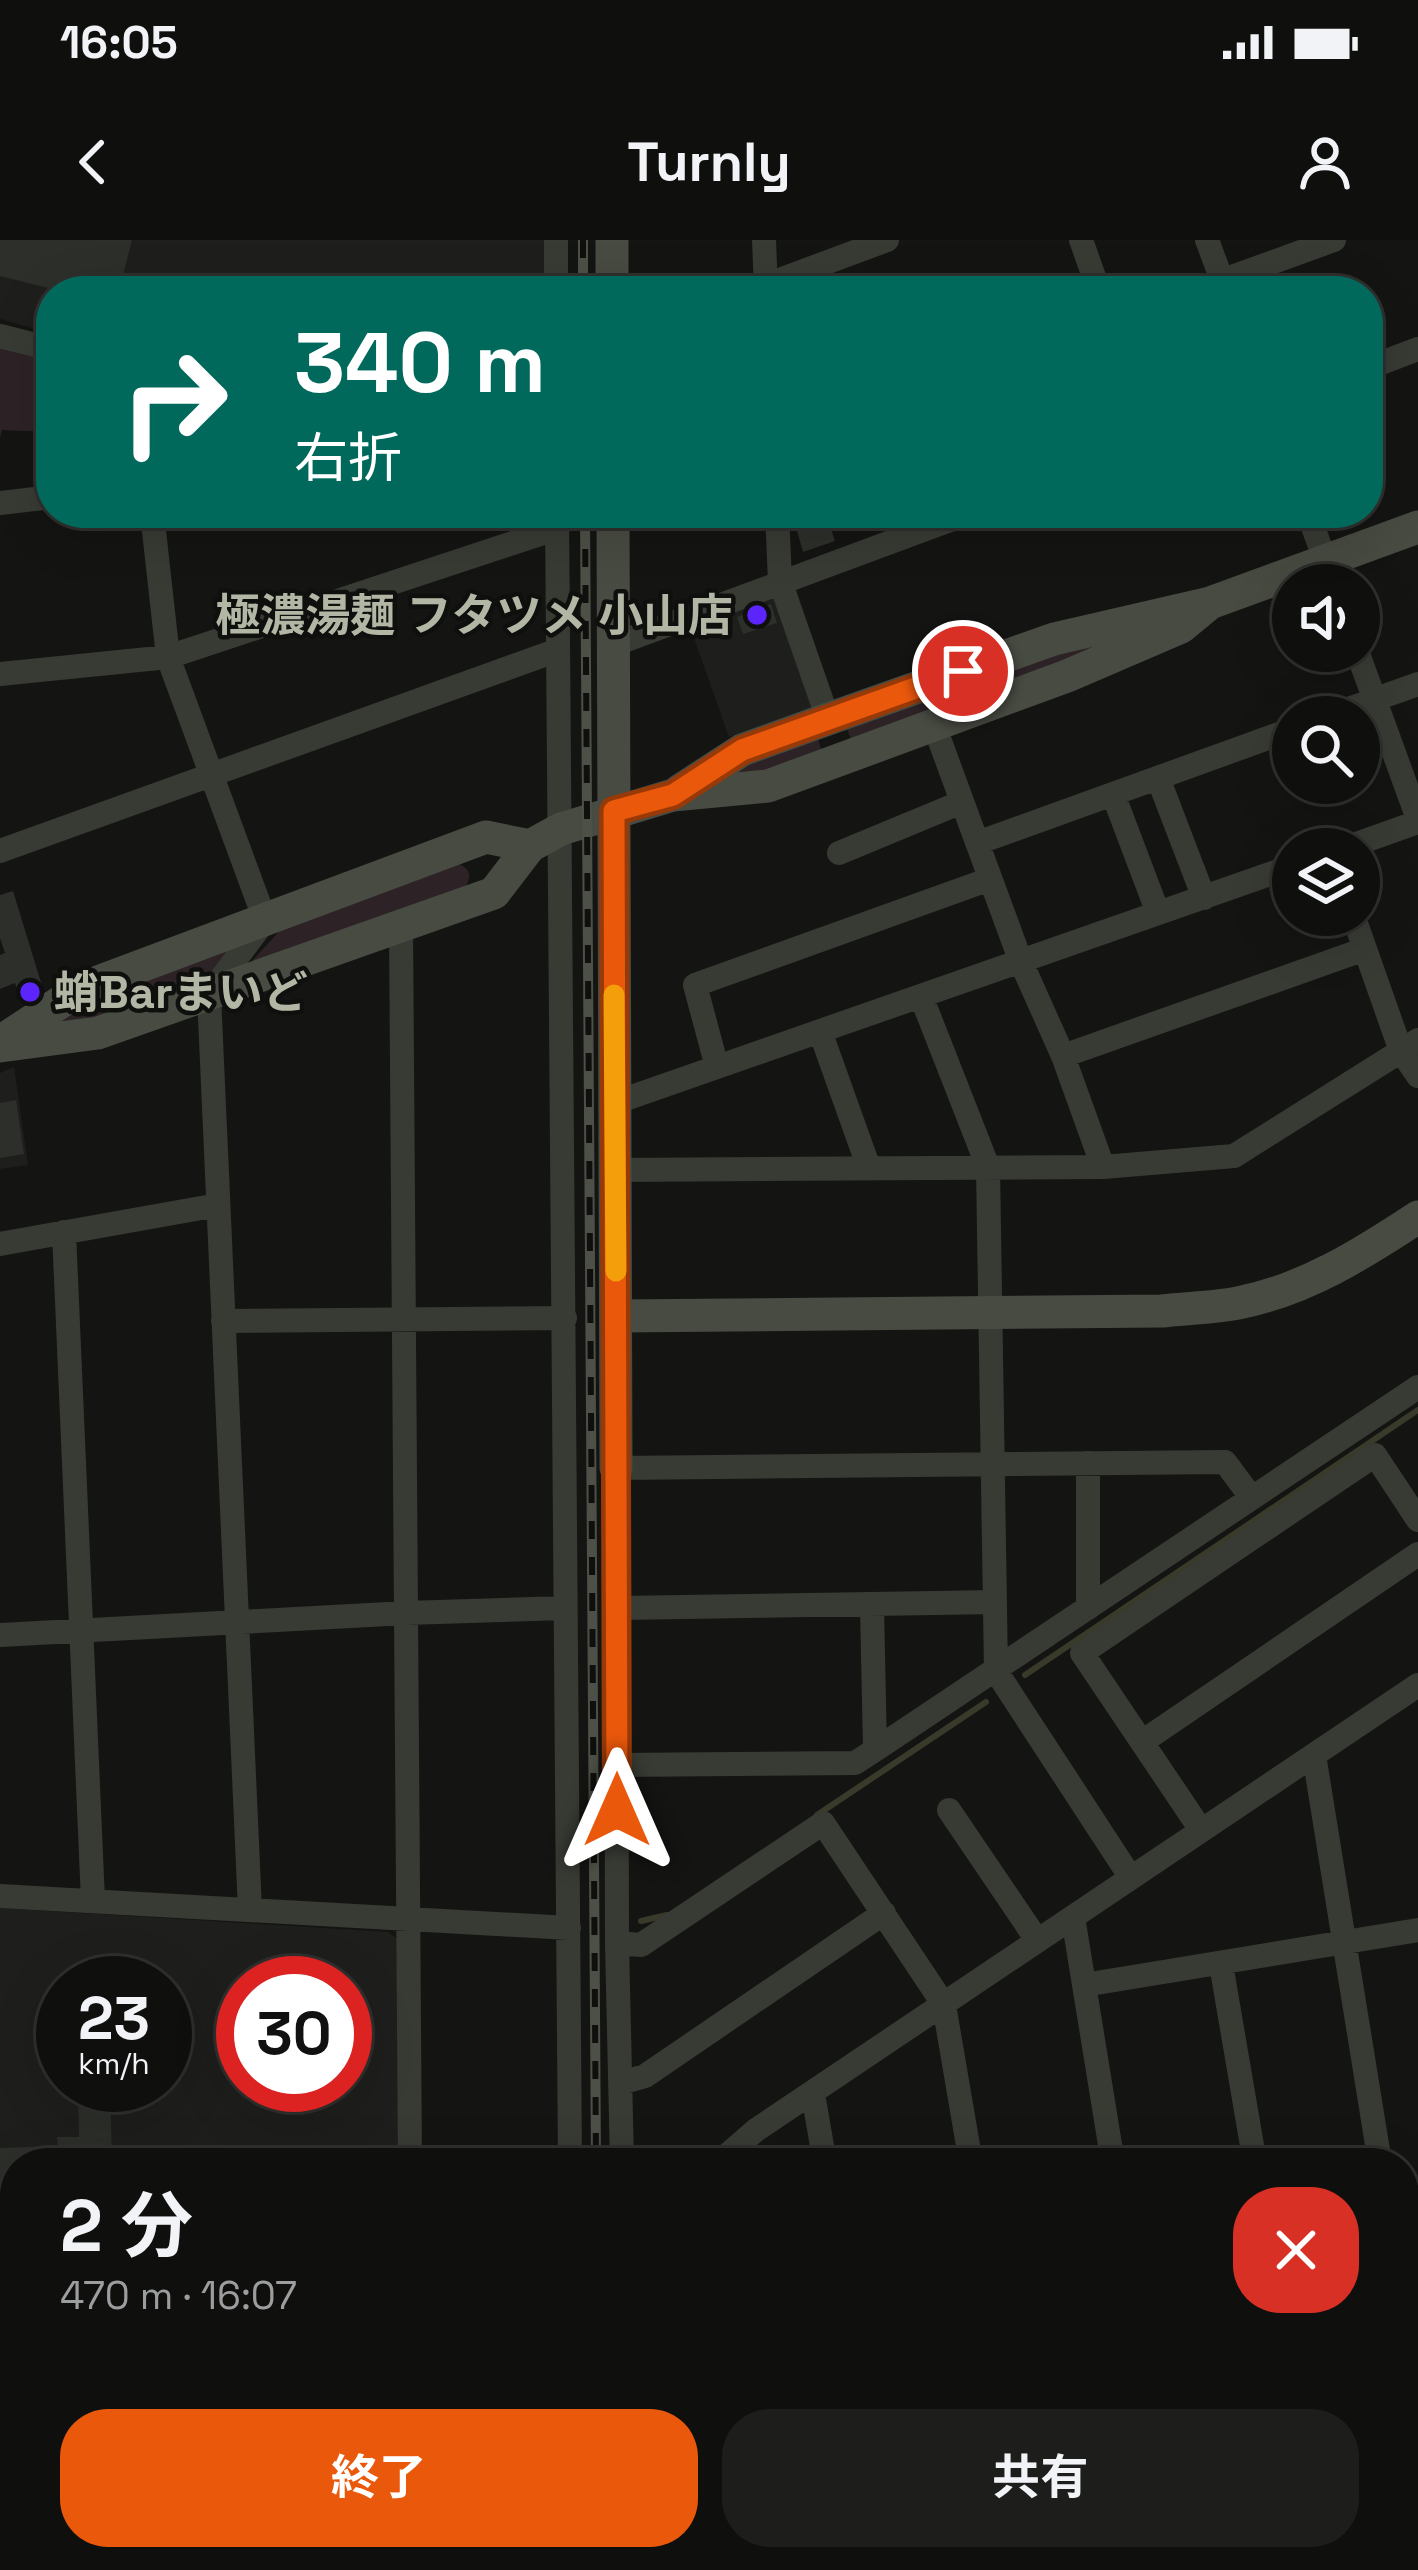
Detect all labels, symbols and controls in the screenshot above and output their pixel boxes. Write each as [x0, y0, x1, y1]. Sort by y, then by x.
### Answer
text: 16:05 [60, 14, 178, 71]
text: Turnly [627, 128, 791, 197]
icon: back [60, 129, 126, 195]
icon: person [1292, 129, 1358, 195]
text: 340 m [294, 309, 546, 417]
icon: right [96, 324, 252, 480]
text: 右折 [294, 424, 402, 493]
map controls [1272, 564, 1380, 936]
button: sound [1272, 564, 1380, 672]
place label: 極濃湯麺 フタツメ 小山店 [215, 587, 733, 644]
marker: 極濃湯麺 フタツメ 小山店 [744, 602, 770, 628]
pin [912, 620, 1014, 722]
icon: arrive [930, 638, 996, 704]
button: search [1272, 696, 1380, 804]
button: layers [1272, 828, 1380, 936]
place label: 蛸Barまいど [54, 964, 308, 1021]
marker: 蛸Barまいど [17, 979, 43, 1005]
position arrow [554, 1747, 680, 1873]
speed limit sign: 30 [216, 1956, 372, 2112]
text: 23 [78, 1980, 150, 2057]
text: km/h [78, 2044, 150, 2083]
text: 2 分 [60, 2180, 193, 2272]
button: close [1233, 2187, 1359, 2313]
text: 470 m · 16:07 [60, 2271, 297, 2320]
button: 終了 [60, 2409, 698, 2547]
button: 共有 [722, 2409, 1359, 2547]

